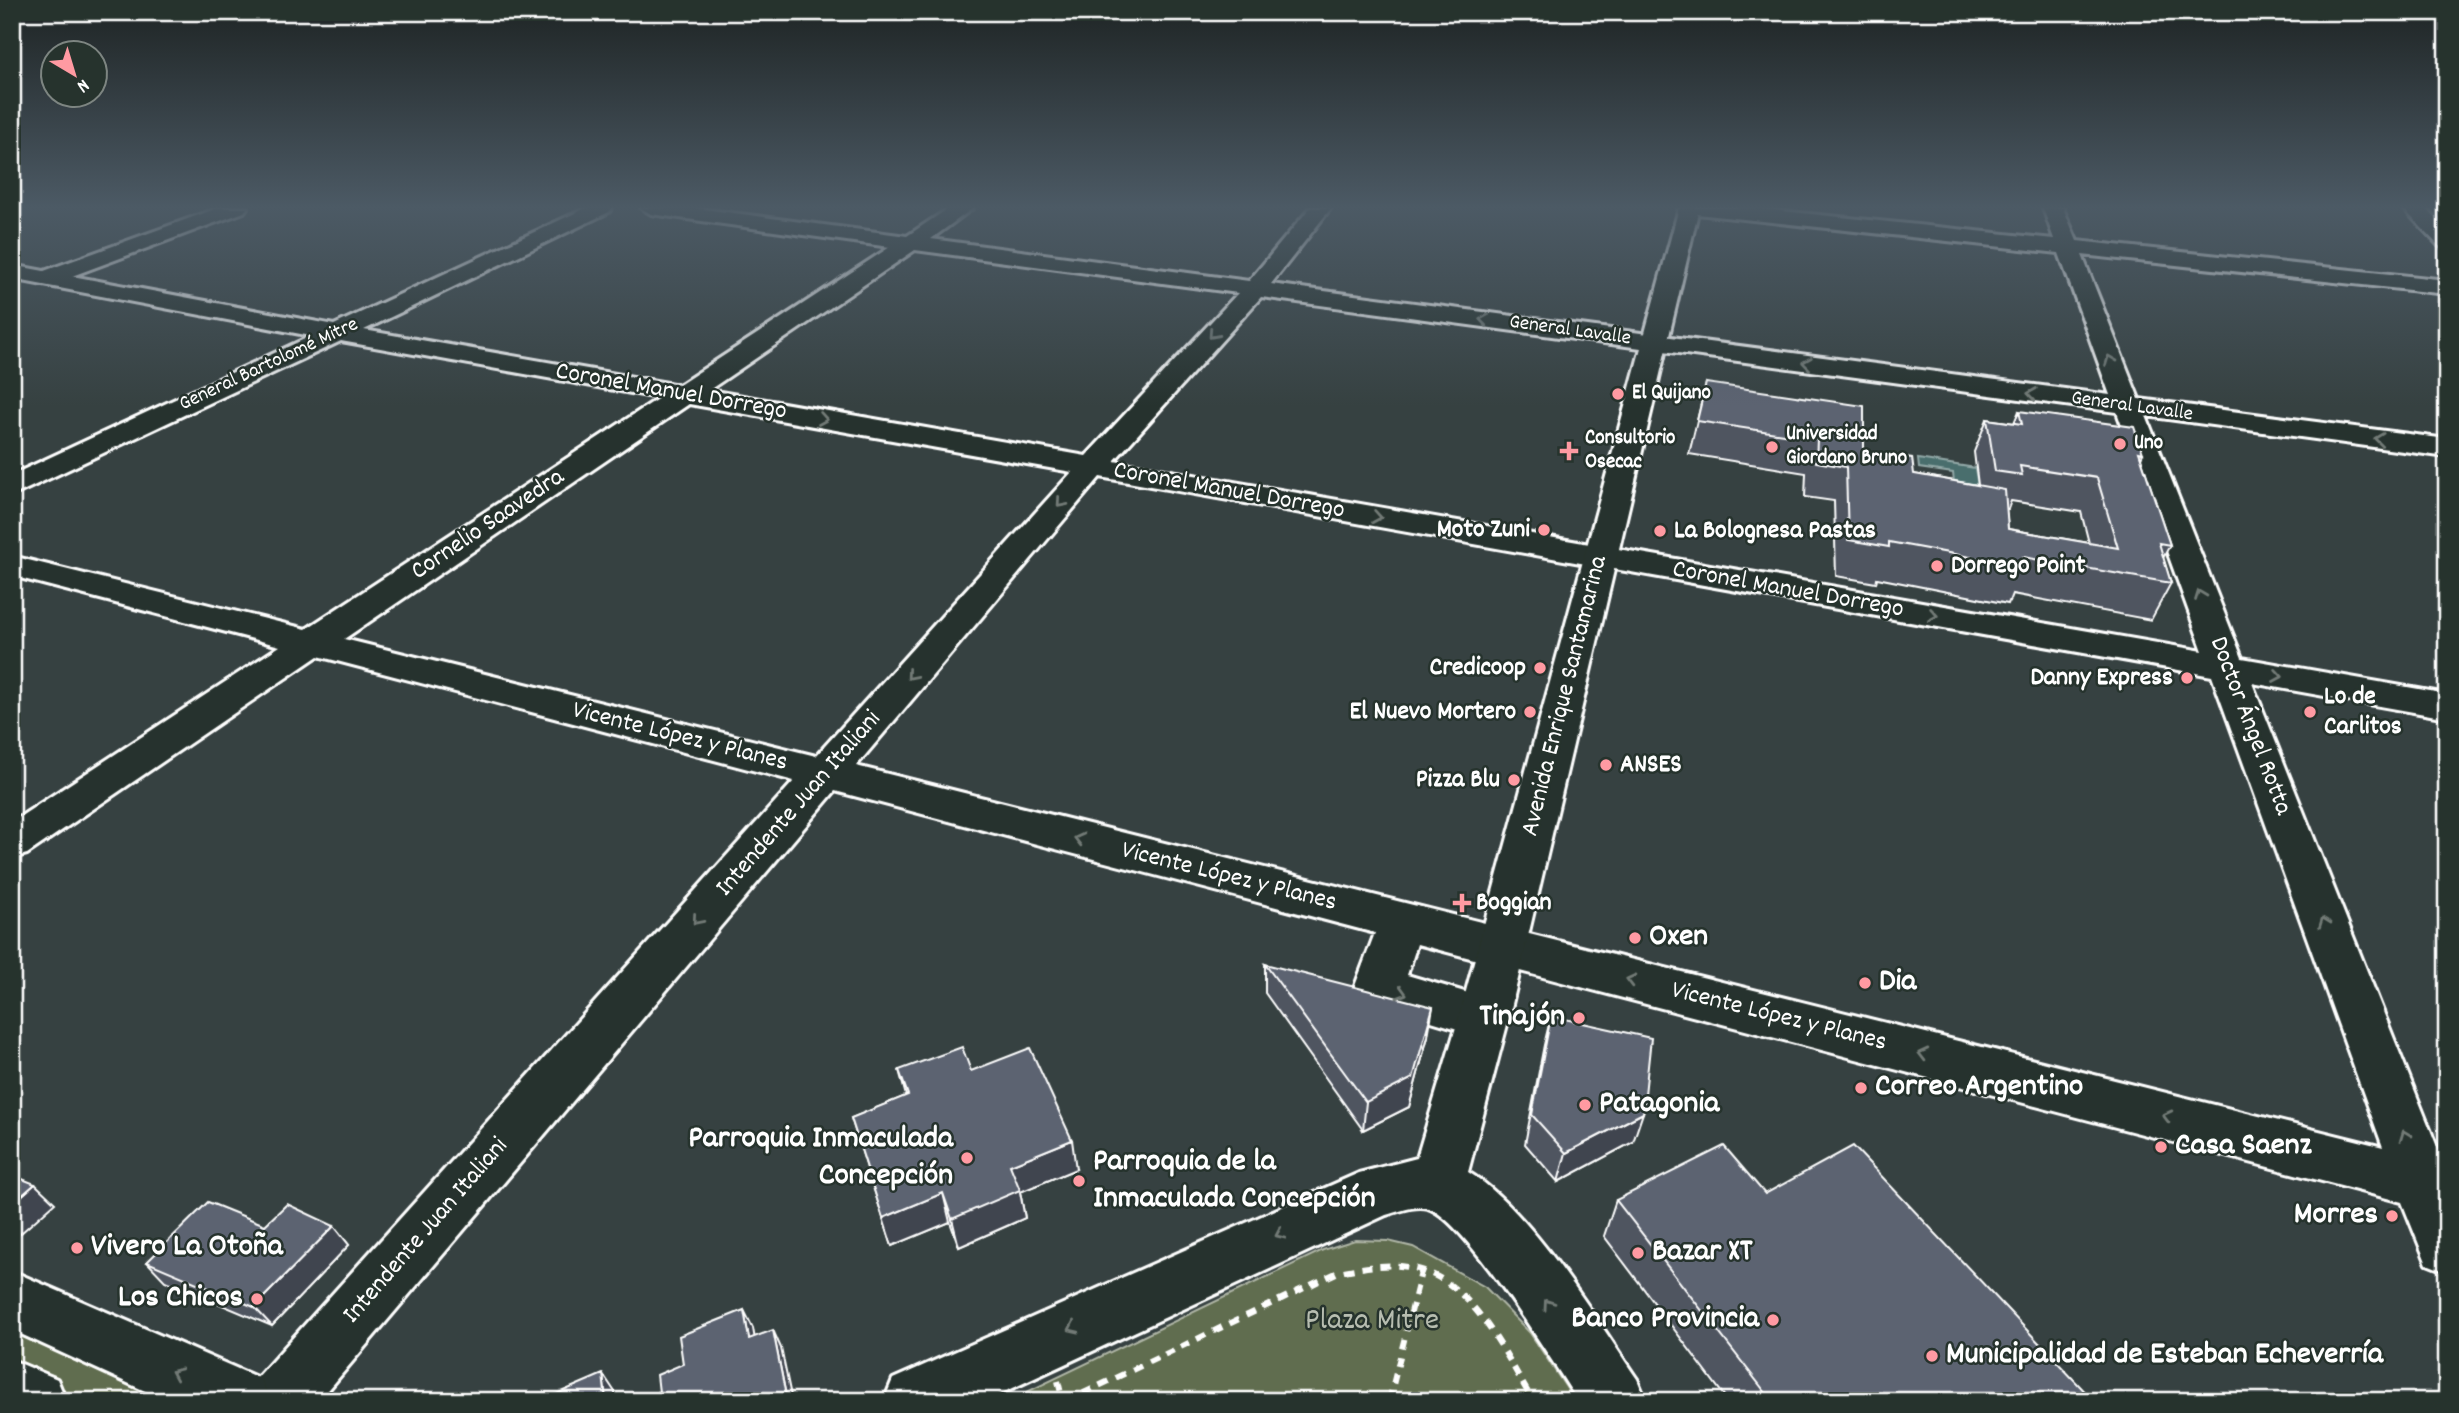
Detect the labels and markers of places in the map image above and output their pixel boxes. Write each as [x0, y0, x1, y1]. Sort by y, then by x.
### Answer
place label: El Quijano [1632, 379, 1711, 409]
marker: El Quijano [1610, 386, 1626, 402]
place label: Universidad Giordano Bruno [1786, 420, 1907, 474]
place label: Consultorio Osecac [1585, 424, 1675, 478]
place label: Uno [2134, 429, 2163, 459]
marker: Uno [2112, 436, 2128, 452]
marker: Universidad Giordano Bruno [1764, 439, 1780, 455]
marker: Consultorio Osecac [1559, 441, 1579, 461]
place label: Moto Zuni [1437, 512, 1530, 549]
place label: La Bolognesa Pastas [1674, 513, 1876, 550]
marker: Moto Zuni [1536, 522, 1552, 538]
marker: La Bolognesa Pastas [1652, 523, 1668, 539]
place label: Dorrego Point [1951, 548, 2086, 585]
marker: Dorrego Point [1929, 558, 1945, 574]
place label: Credicoop [1430, 650, 1526, 687]
marker: Credicoop [1532, 660, 1548, 676]
place label: Danny Express [2030, 660, 2173, 697]
marker: Danny Express [2179, 670, 2195, 686]
place label: Lo de Carlitos [2324, 679, 2402, 746]
place label: El Nuevo Mortero [1349, 694, 1516, 731]
marker: El Nuevo Mortero [1522, 704, 1538, 720]
marker: Lo de Carlitos [2302, 704, 2318, 720]
place label: ANSES [1620, 747, 1682, 784]
marker: ANSES [1598, 757, 1614, 773]
place label: Pizza Blu [1416, 762, 1500, 799]
marker: Pizza Blu [1506, 772, 1522, 788]
place label: Boggian [1476, 885, 1552, 922]
marker: Boggian [1454, 895, 1470, 911]
place label: Oxen [1649, 915, 1708, 961]
marker: Oxen [1627, 930, 1643, 946]
place label: Dia [1879, 960, 1917, 1006]
marker: Dia [1857, 975, 1873, 991]
place label: Tinajón [1479, 995, 1565, 1041]
marker: Tinajón [1571, 1010, 1587, 1026]
place label: Correo Argentino [1875, 1065, 2083, 1111]
marker: Correo Argentino [1853, 1080, 1869, 1096]
place label: Patagonia [1599, 1082, 1720, 1128]
marker: Patagonia [1577, 1097, 1593, 1113]
place label: Parroquia Inmaculada Concepción [688, 1117, 954, 1200]
place label: Casa Saenz [2175, 1124, 2313, 1170]
marker: Casa Saenz [2153, 1139, 2169, 1155]
place label: Parroquia de la Inmaculada Concepción [1093, 1140, 1376, 1223]
marker: Parroquia Inmaculada Concepción [959, 1150, 975, 1166]
marker: Parroquia de la Inmaculada Concepción [1071, 1173, 1087, 1189]
place label: Morres [2294, 1193, 2378, 1239]
marker: Morres [2384, 1208, 2400, 1224]
place label: Vivero La Otoña [91, 1225, 284, 1271]
place label: Bazar XT [1652, 1230, 1753, 1276]
marker: Vivero La Otoña [69, 1240, 85, 1256]
marker: Bazar XT [1630, 1245, 1646, 1261]
place label: Los Chicos [118, 1276, 243, 1322]
marker: Los Chicos [249, 1291, 265, 1307]
place label: Banco Provincia [1571, 1297, 1760, 1343]
marker: Banco Provincia [1765, 1312, 1781, 1328]
place label: Municipalidad de Esteban Echeverría [1946, 1333, 2384, 1379]
marker: Municipalidad de Esteban Echeverría [1924, 1348, 1940, 1364]

